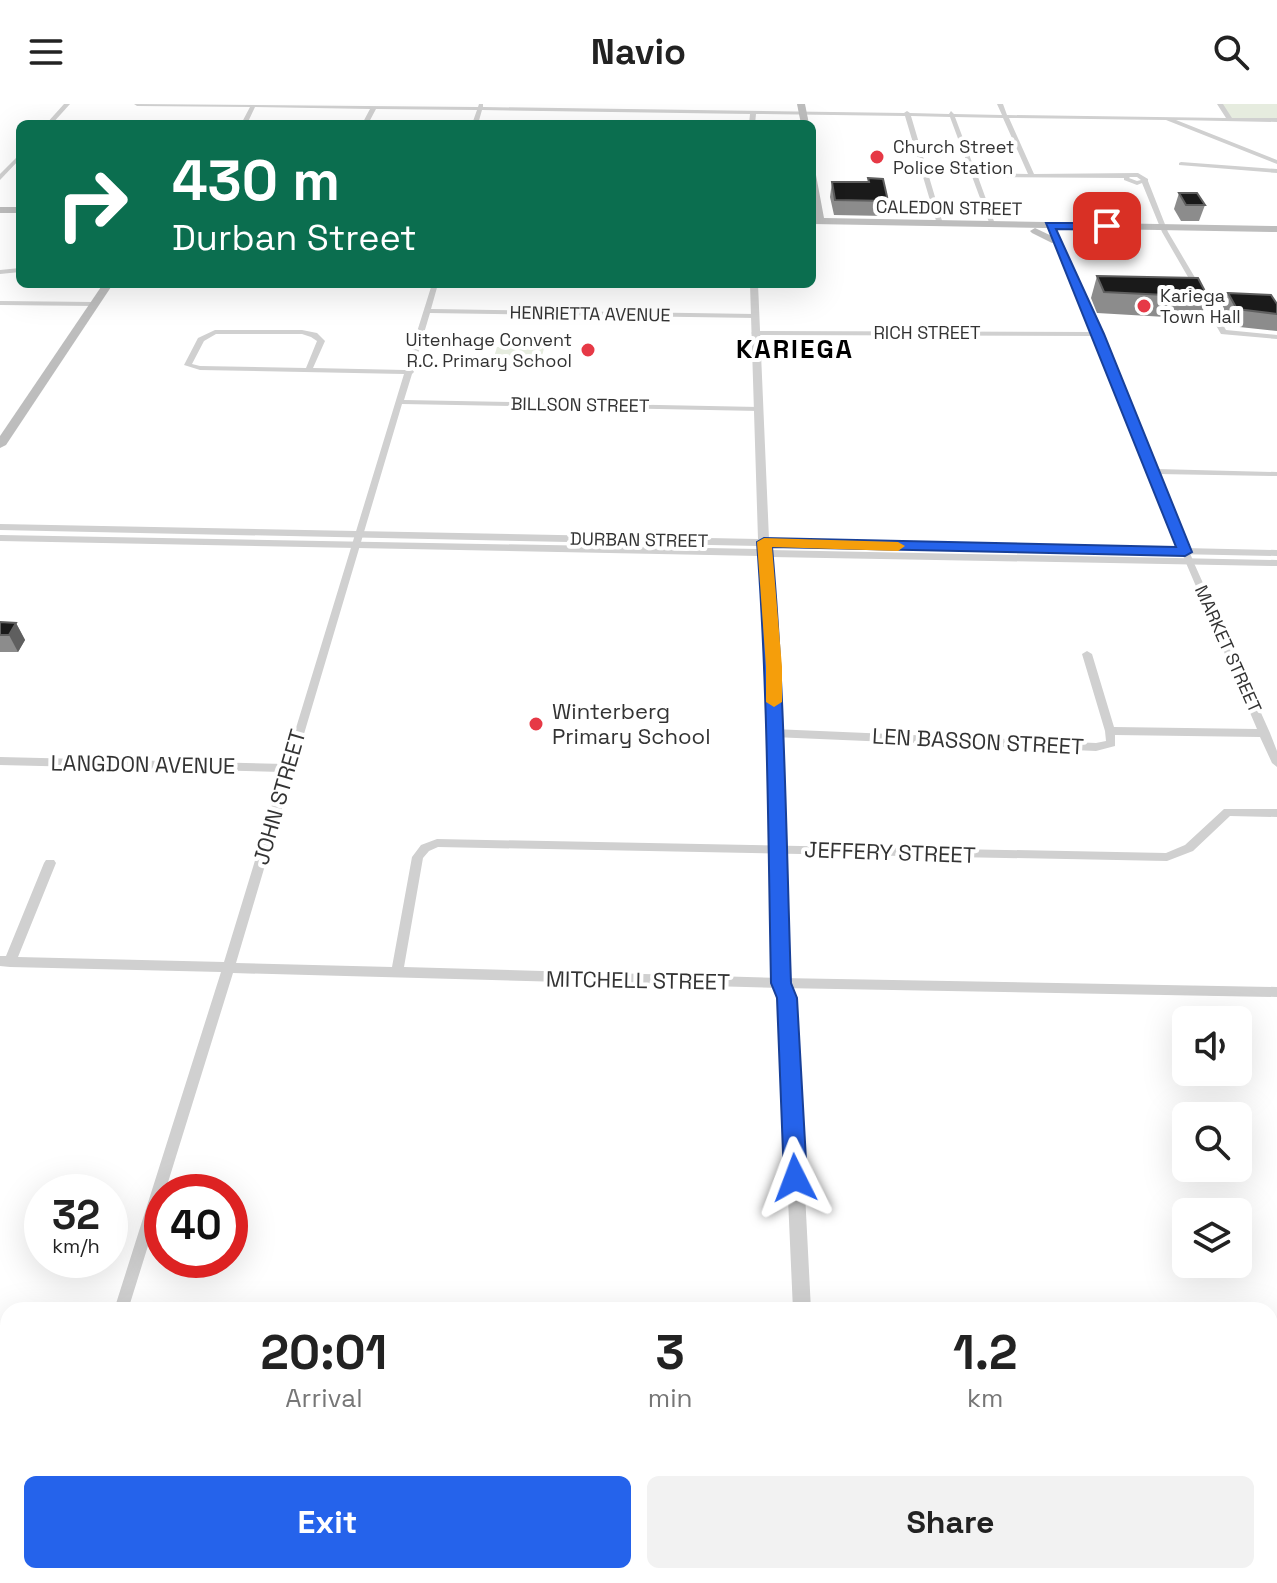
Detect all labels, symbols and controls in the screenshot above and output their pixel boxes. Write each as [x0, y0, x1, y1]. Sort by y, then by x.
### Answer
text: Navio [591, 29, 686, 75]
icon: menu [24, 30, 68, 74]
icon: search [1209, 30, 1253, 74]
place label: Church Street Police Station [893, 135, 1014, 179]
text: 430 m [172, 145, 340, 216]
marker: Church Street Police Station [868, 148, 886, 166]
icon: right [40, 152, 144, 256]
pin [1073, 192, 1141, 260]
street label: CALEDON STREET [876, 195, 1023, 220]
icon: arrive [1085, 204, 1129, 248]
text: Durban Street [172, 215, 417, 261]
place label: Kariega Town Hall [1160, 284, 1241, 328]
marker: Kariega Town Hall [1135, 297, 1153, 315]
street label: HENRIETTA AVENUE [509, 301, 671, 326]
street label: RICH STREET [873, 321, 981, 344]
place label: Uitenhage Convent R.C. Primary School [405, 328, 572, 372]
district label: KARIEGA [736, 332, 854, 366]
marker: Uitenhage Convent R.C. Primary School [579, 341, 597, 359]
street label: BILLSON STREET [510, 392, 650, 417]
street label: DURBAN STREET [570, 527, 709, 552]
street label: MARKET STREET [1190, 581, 1267, 717]
place label: Winterberg Primary School [552, 697, 711, 750]
marker: Winterberg Primary School [527, 715, 545, 733]
street label: LEN BASSON STREET [871, 721, 1085, 761]
street label: JOHN STREET [246, 726, 312, 868]
street label: LANGDON AVENUE [50, 748, 236, 780]
street label: JEFFERY STREET [804, 835, 976, 869]
street label: MITCHELL STREET [546, 964, 730, 996]
map controls [1172, 1006, 1252, 1278]
button: sound [1172, 1006, 1252, 1086]
button: search [1172, 1102, 1252, 1182]
position arrow [753, 1136, 837, 1220]
speed limit sign: 40 [144, 1174, 248, 1278]
text: 32 [52, 1190, 100, 1241]
button: layers [1172, 1198, 1252, 1278]
text: km/h [52, 1233, 100, 1259]
text: 20:01 [261, 1322, 387, 1383]
text: 3 [656, 1322, 685, 1383]
text: 1.2 [953, 1322, 1017, 1383]
text: Arrival [285, 1381, 363, 1415]
text: min [648, 1381, 692, 1415]
text: km [967, 1381, 1003, 1415]
button: Exit [24, 1476, 631, 1568]
button: Share [647, 1476, 1254, 1568]

